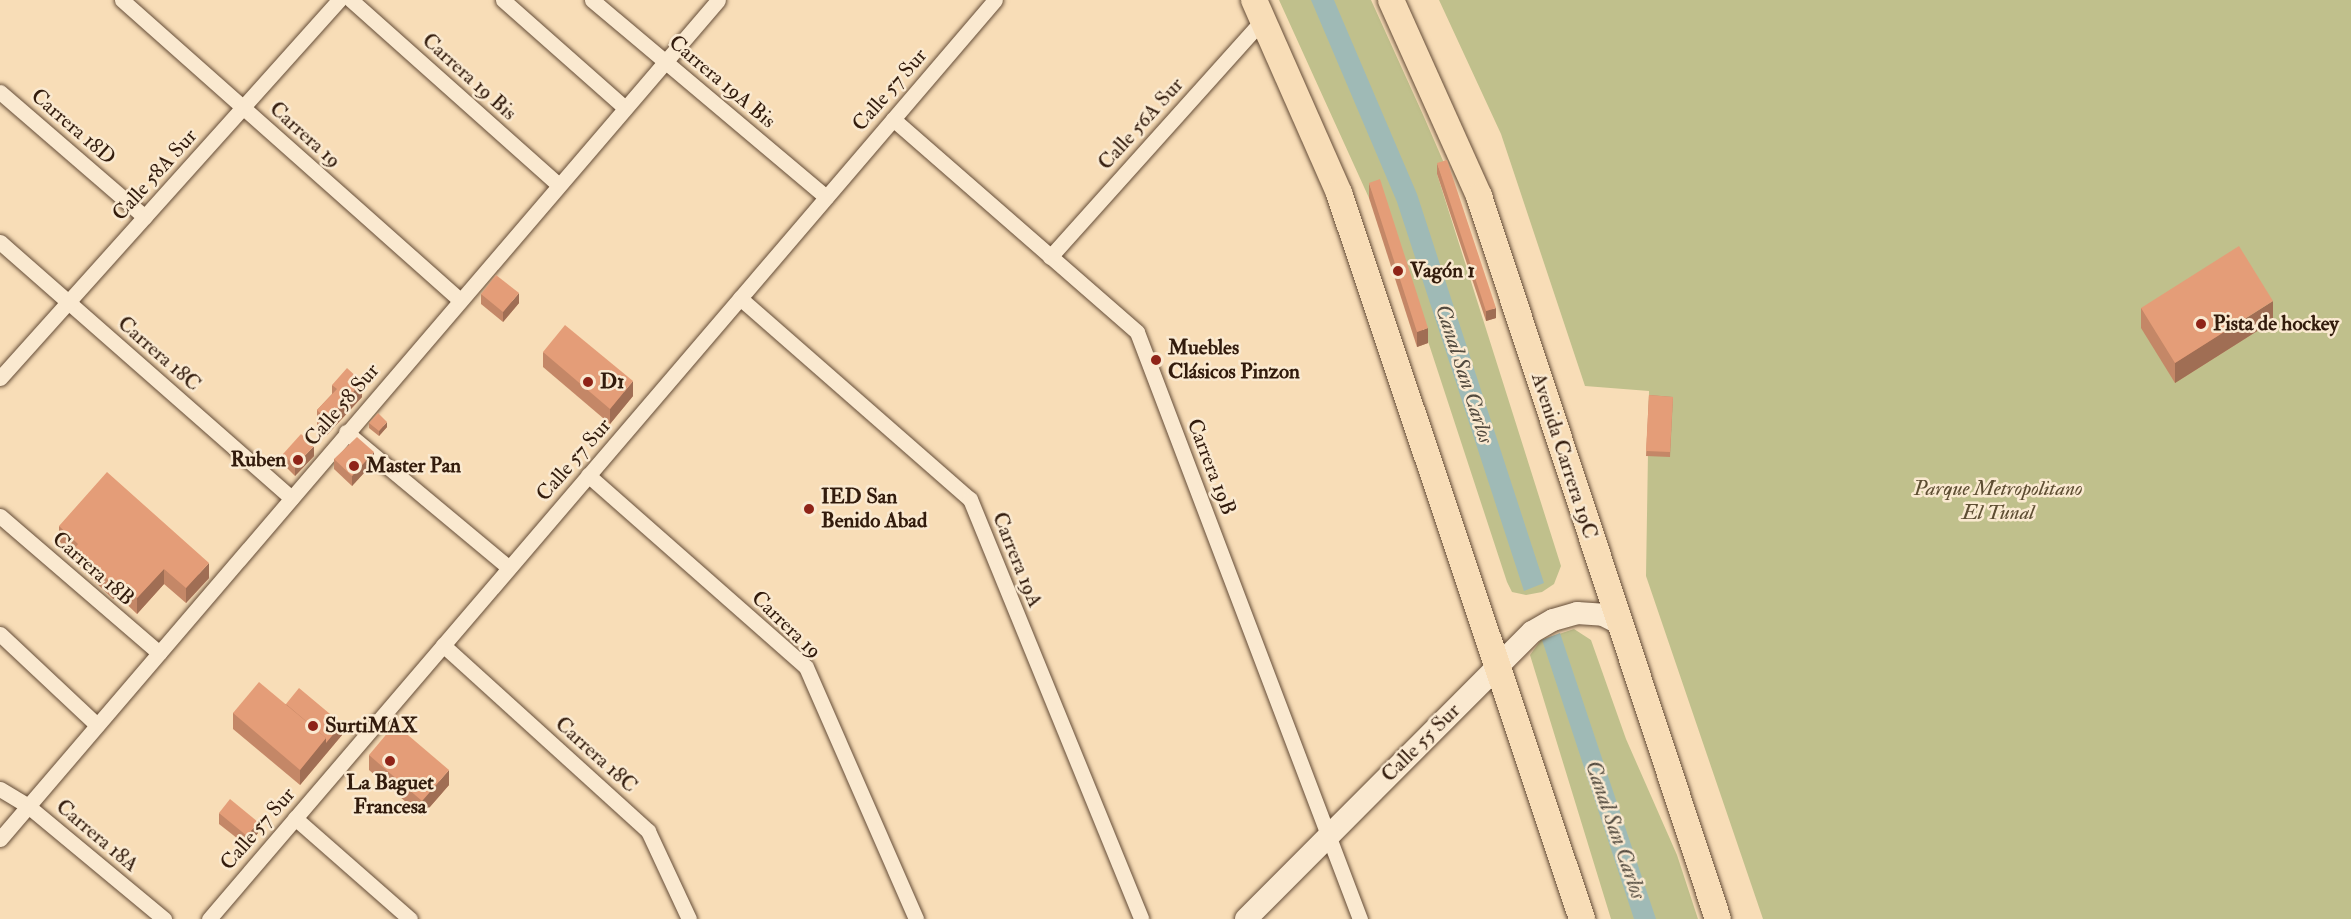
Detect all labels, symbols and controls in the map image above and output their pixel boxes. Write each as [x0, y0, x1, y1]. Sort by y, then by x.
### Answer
street label: Carrera 19 Bis [417, 28, 521, 126]
street label: Carrera 19A Bis [664, 30, 780, 134]
street label: Calle 57 Sur [847, 43, 933, 137]
street label: Calle 56A Sur [1093, 73, 1189, 175]
street label: Carrera 18D [26, 84, 120, 170]
street label: Carrera 19 [264, 96, 346, 174]
street label: Calle 58A Sur [107, 124, 203, 226]
place label: Vagón 1 [1410, 258, 1475, 284]
marker: Vagón 1 [1391, 264, 1405, 278]
water label: Canal San Carlos [1429, 301, 1499, 447]
street label: Carrera 18C [112, 311, 206, 397]
place label: Pista de hockey [2213, 311, 2339, 337]
marker: Pista de hockey [2194, 317, 2208, 331]
place label: Muebles Clásicos Pinzon [1168, 335, 1300, 385]
marker: Muebles Clásicos Pinzon [1149, 353, 1163, 367]
street label: Calle 58 Sur [299, 358, 385, 452]
place label: D1 [600, 369, 625, 395]
street label: Avenida Carrera 19C [1525, 370, 1603, 542]
marker: D1 [581, 375, 595, 389]
street label: Calle 57 Sur [531, 413, 617, 507]
street label: Carrera 19B [1181, 415, 1241, 519]
place label: Ruben [230, 447, 286, 473]
marker: Ruben [291, 453, 305, 467]
place label: Master Pan [366, 453, 461, 479]
marker: Master Pan [347, 459, 361, 473]
park label: Parque Metropolitano El Tunal [1913, 476, 2083, 526]
place label: IED San Benido Abad [821, 484, 927, 534]
marker: IED San Benido Abad [802, 502, 816, 516]
street label: Carrera 19A [986, 509, 1048, 611]
street label: Carrera 18B [47, 527, 139, 611]
street label: Carrera 19 [746, 586, 826, 664]
street label: Calle 55 Sur [1376, 698, 1466, 788]
street label: Carrera 18C [550, 712, 642, 798]
place label: SurtiMAX [325, 713, 418, 739]
marker: SurtiMAX [306, 719, 320, 733]
marker: La Baguet Francesa [383, 754, 397, 768]
water label: Canal San Carlos [1579, 757, 1651, 903]
place label: La Baguet Francesa [346, 770, 434, 820]
street label: Calle 57 Sur [215, 782, 301, 876]
street label: Carrera 18A [51, 794, 143, 878]

